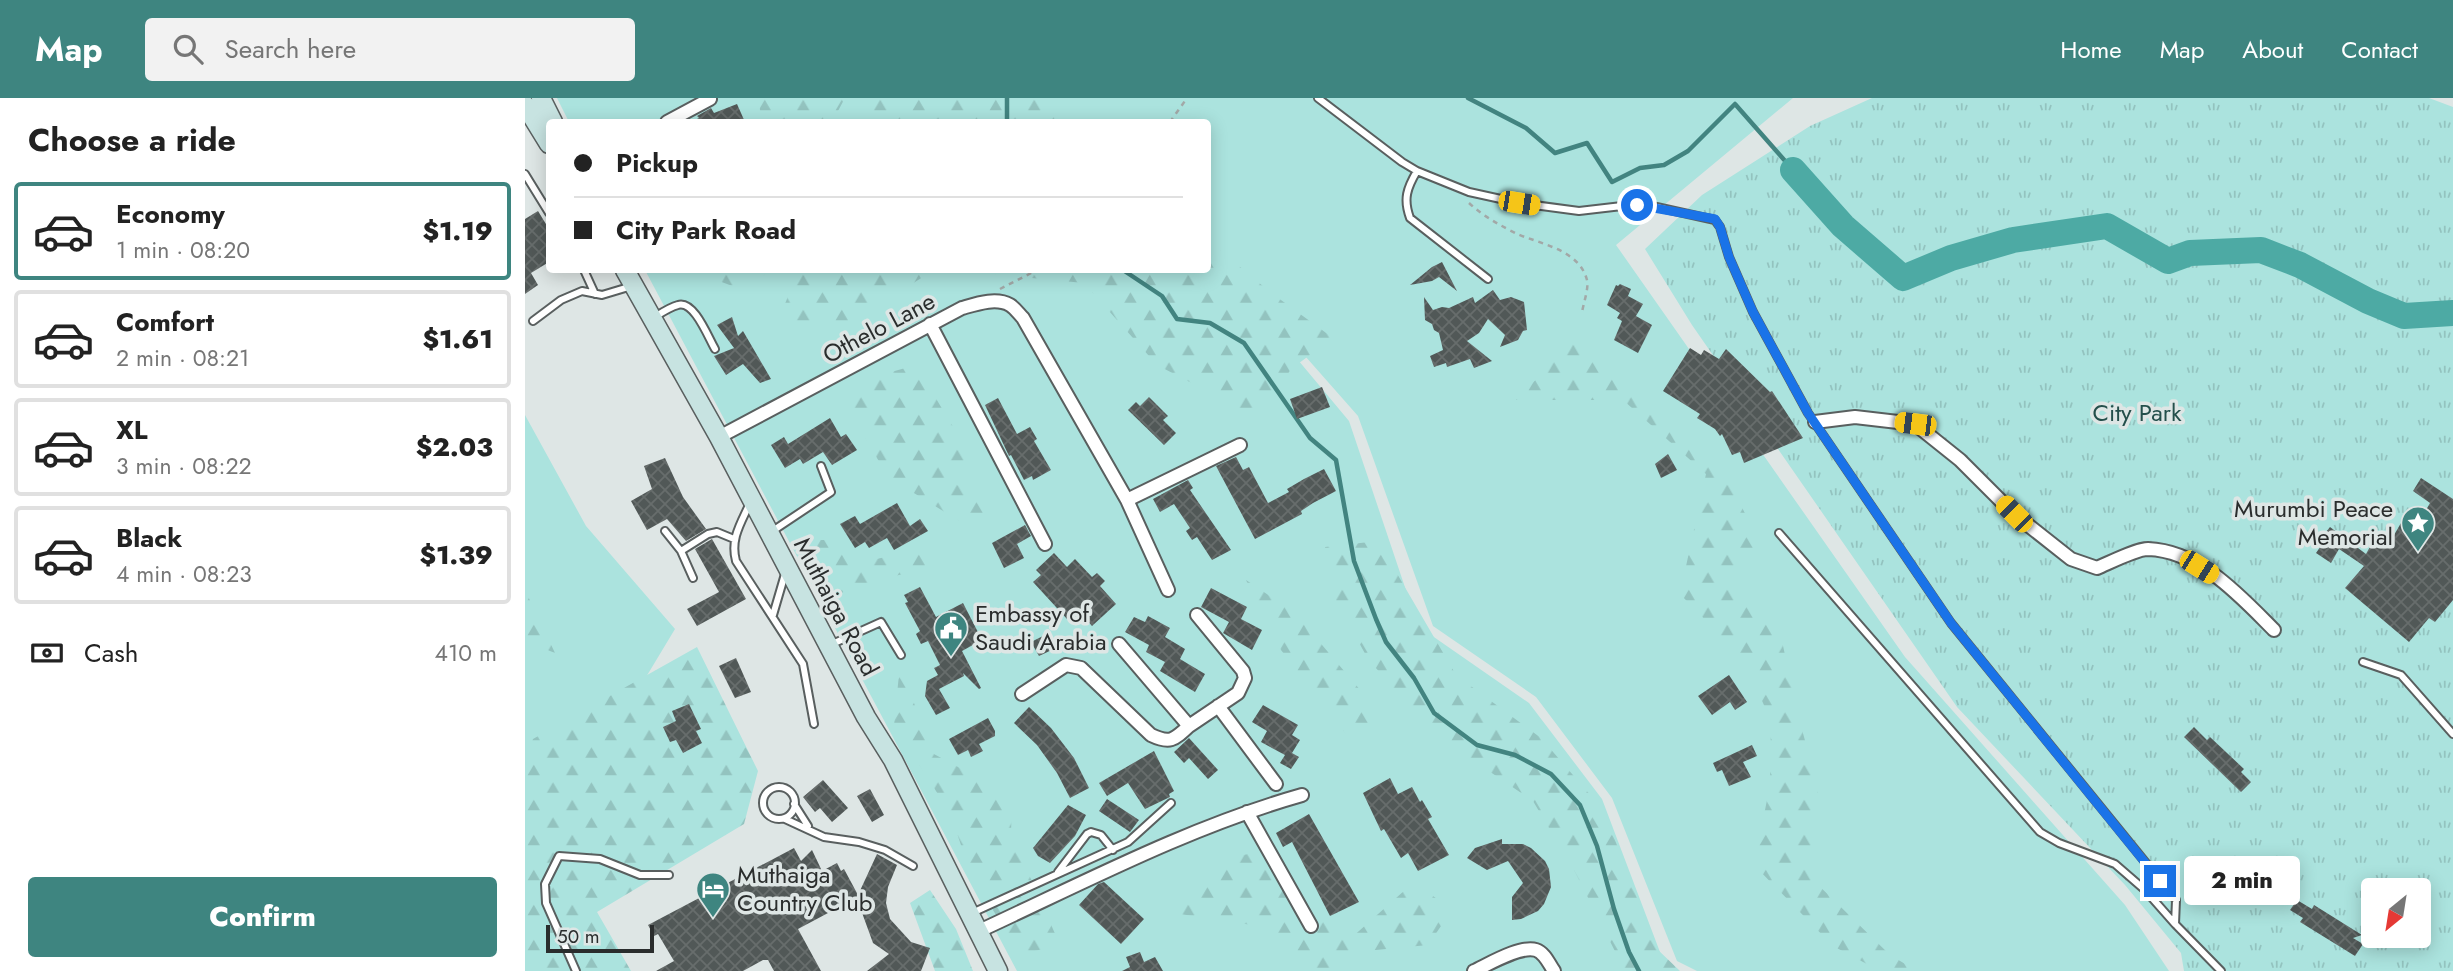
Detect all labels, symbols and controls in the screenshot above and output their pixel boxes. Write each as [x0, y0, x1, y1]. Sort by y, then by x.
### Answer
search box [145, 18, 635, 81]
text: Map [35, 26, 103, 73]
icon: search [169, 30, 207, 68]
text: Search here [225, 30, 356, 68]
text: Home [2060, 32, 2122, 67]
text: Map [2160, 32, 2204, 67]
text: About [2242, 32, 2303, 67]
text: Contact [2341, 32, 2418, 67]
text: Choose a ride [28, 117, 236, 163]
text: Pickup [616, 144, 698, 182]
car [1497, 189, 1542, 217]
route start [1621, 189, 1653, 221]
text: Economy [116, 195, 225, 233]
icon: car [32, 200, 95, 263]
text: City Park Road [616, 211, 796, 249]
text: $1.19 [422, 212, 493, 250]
text: 1 min · 08:20 [116, 233, 250, 267]
street label: Othelo Lane [816, 283, 941, 372]
text: Comfort [116, 303, 214, 341]
icon: car [32, 308, 95, 371]
text: $1.61 [422, 320, 493, 358]
text: 2 min · 08:21 [116, 341, 249, 375]
park label: City Park [2093, 395, 2182, 430]
text: XL [116, 411, 148, 449]
car [1893, 411, 1938, 437]
icon: car [32, 416, 95, 479]
text: $2.03 [416, 428, 493, 466]
text: 3 min · 08:22 [116, 449, 252, 483]
place label: Murumbi Peace Memorial [2234, 491, 2393, 554]
car [1992, 492, 2037, 536]
place icon: Murumbi Peace Memorial [2399, 504, 2437, 553]
text: Black [116, 519, 182, 557]
icon: car [32, 524, 95, 587]
street label: Muthaiga Road [785, 531, 888, 682]
text: $1.39 [419, 536, 493, 574]
car [2176, 547, 2223, 587]
text: 4 min · 08:23 [116, 557, 252, 591]
place label: Embassy of Saudi Arabia [975, 596, 1107, 659]
public building icon: Embassy of Saudi Arabia [932, 609, 970, 658]
icon: cash [28, 634, 66, 672]
text: Cash [84, 634, 138, 672]
text: 410 m [435, 636, 497, 670]
callout: 2 min [2185, 856, 2300, 906]
place label: Muthaiga Country Club [737, 857, 872, 920]
text: 2 min [2211, 863, 2273, 897]
route end [2144, 865, 2176, 897]
hotel icon: Muthaiga Country Club [694, 870, 732, 919]
button: Confirm [28, 877, 497, 957]
north arrow [2361, 878, 2431, 948]
map controls [2361, 878, 2431, 948]
scale bar [546, 922, 655, 954]
text: 50 m [557, 923, 600, 950]

